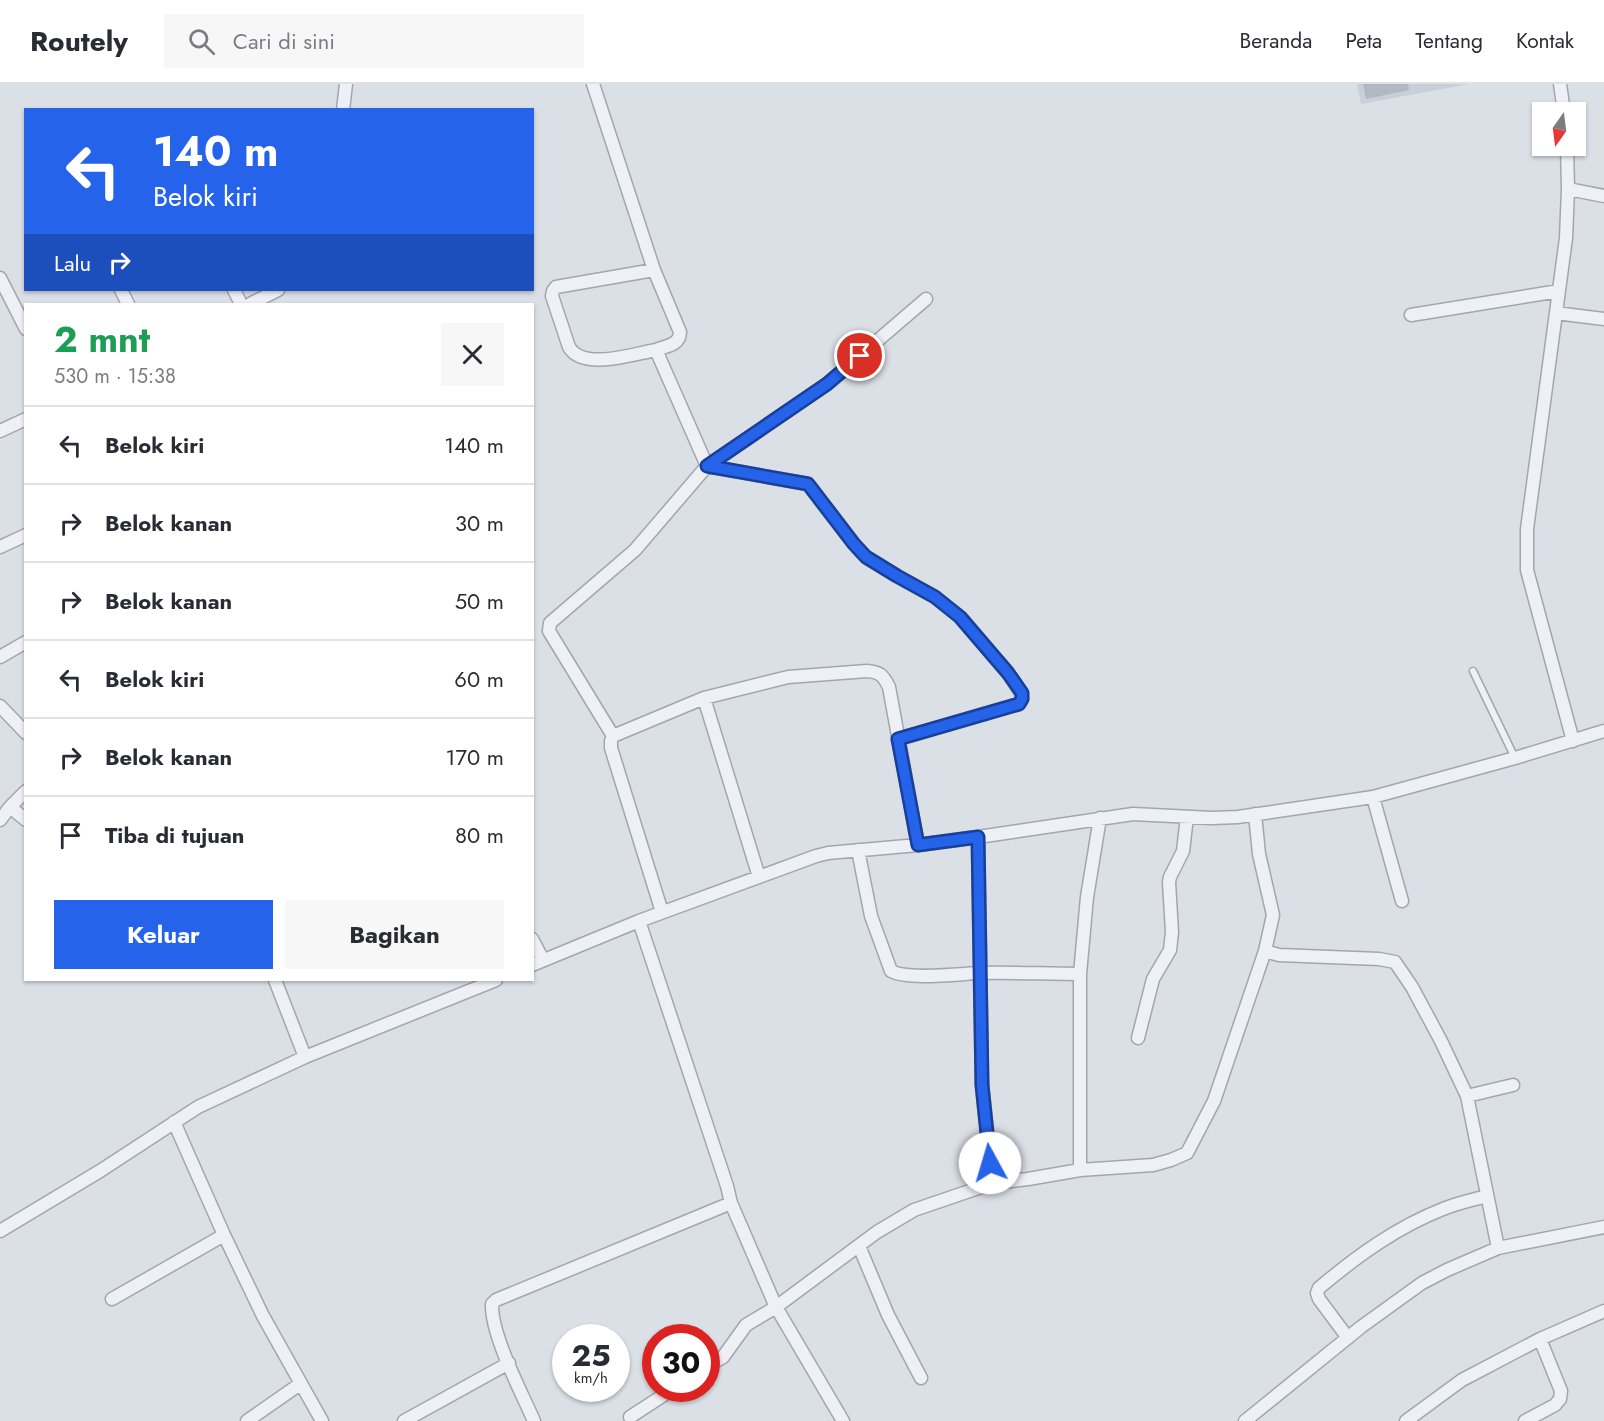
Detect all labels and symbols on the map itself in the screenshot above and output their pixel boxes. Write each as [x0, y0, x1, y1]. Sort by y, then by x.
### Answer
north arrow [1532, 102, 1586, 156]
pin [834, 330, 885, 381]
position arrow [958, 1131, 1022, 1195]
speed limit sign: 30 [642, 1324, 720, 1402]

